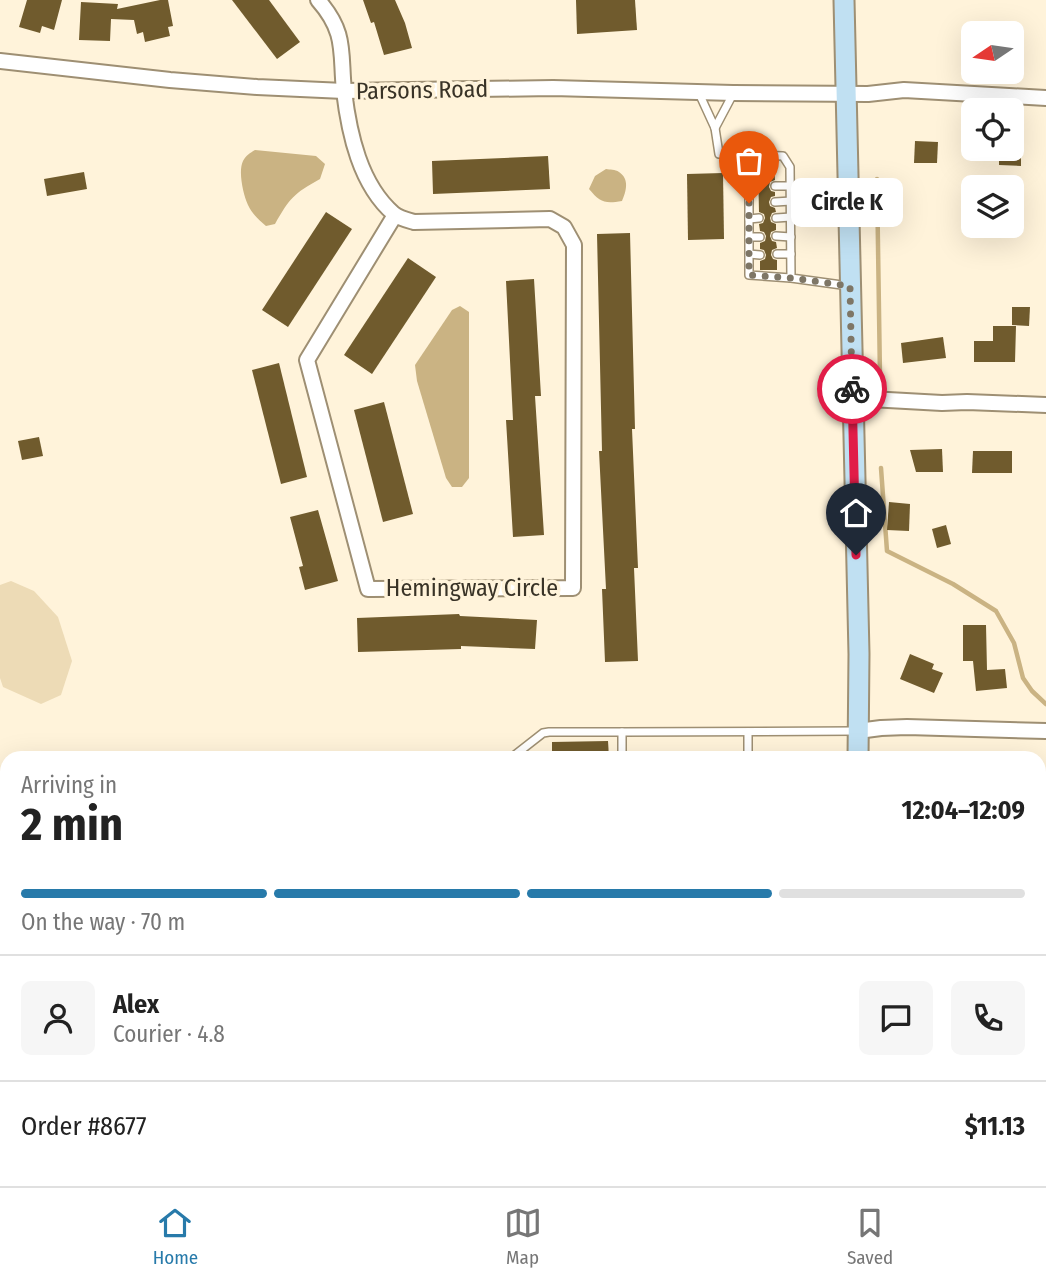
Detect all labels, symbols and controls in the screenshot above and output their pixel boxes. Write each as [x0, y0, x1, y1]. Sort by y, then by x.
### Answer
north arrow [961, 21, 1024, 84]
map controls [961, 21, 1024, 238]
street label: Parsons Road [356, 75, 488, 105]
button: locate [961, 98, 1024, 161]
pin [719, 131, 779, 203]
icon: bag [730, 142, 768, 180]
button: layers [961, 175, 1024, 238]
callout: Circle K [791, 178, 903, 228]
text: Circle K [811, 188, 883, 216]
courier [817, 354, 887, 424]
icon: bike [833, 370, 871, 408]
pin [826, 483, 886, 555]
icon: home [837, 494, 875, 532]
street label: Hemingway Circle [386, 574, 558, 602]
text: Arriving in [21, 771, 117, 799]
text: 12:04–12:09 [901, 795, 1025, 826]
text: 2 min [21, 797, 123, 852]
text: On the way · 70 m [21, 908, 185, 936]
button: person [21, 981, 95, 1055]
button: chat [859, 981, 933, 1055]
button: phone [951, 981, 1025, 1055]
text: Alex [113, 989, 159, 1020]
text: Courier · 4.8 [113, 1020, 225, 1048]
text: Order #8677 [21, 1111, 146, 1142]
text: $11.13 [965, 1111, 1025, 1142]
tab: Home [153, 1204, 198, 1269]
tab: Map [504, 1204, 542, 1269]
tab: Saved [847, 1204, 893, 1269]

